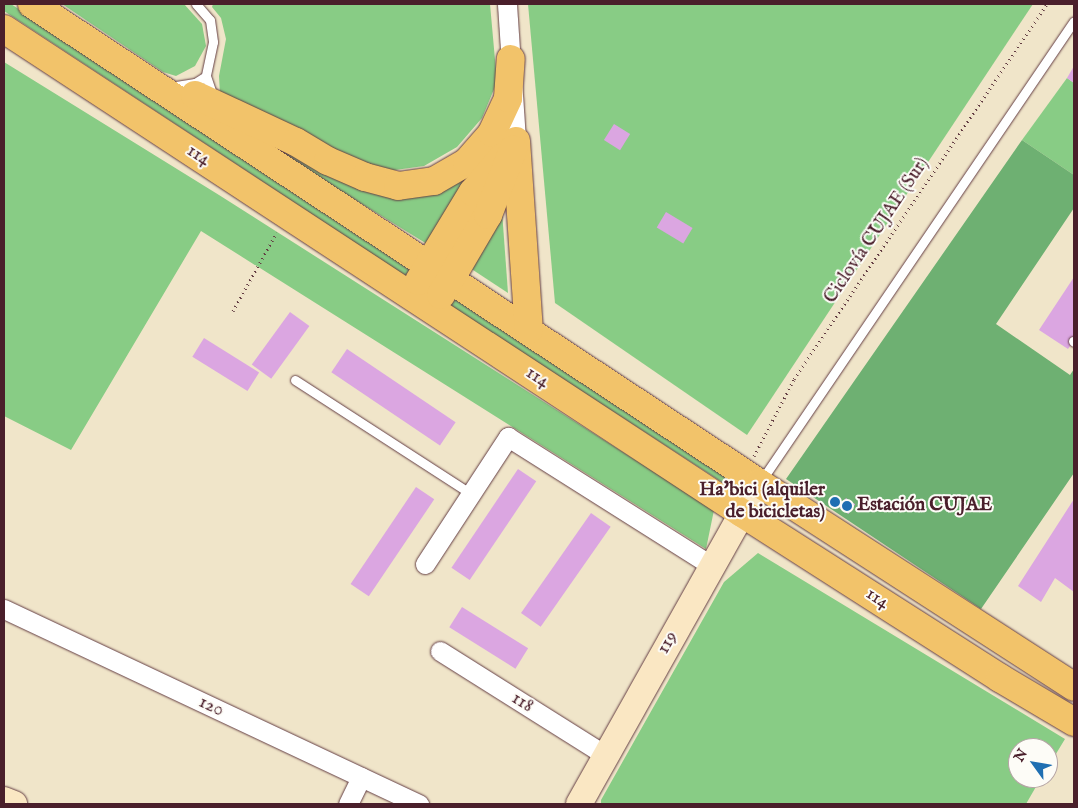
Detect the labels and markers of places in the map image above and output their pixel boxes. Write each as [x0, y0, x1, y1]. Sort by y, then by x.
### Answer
place label: Ha'bici (alquiler de bicicletas) [699, 480, 825, 524]
place label: Estación CUJAE [857, 495, 992, 517]
marker: Ha'bici (alquiler de bicicletas) [829, 496, 841, 508]
marker: Estación CUJAE [841, 500, 853, 512]

